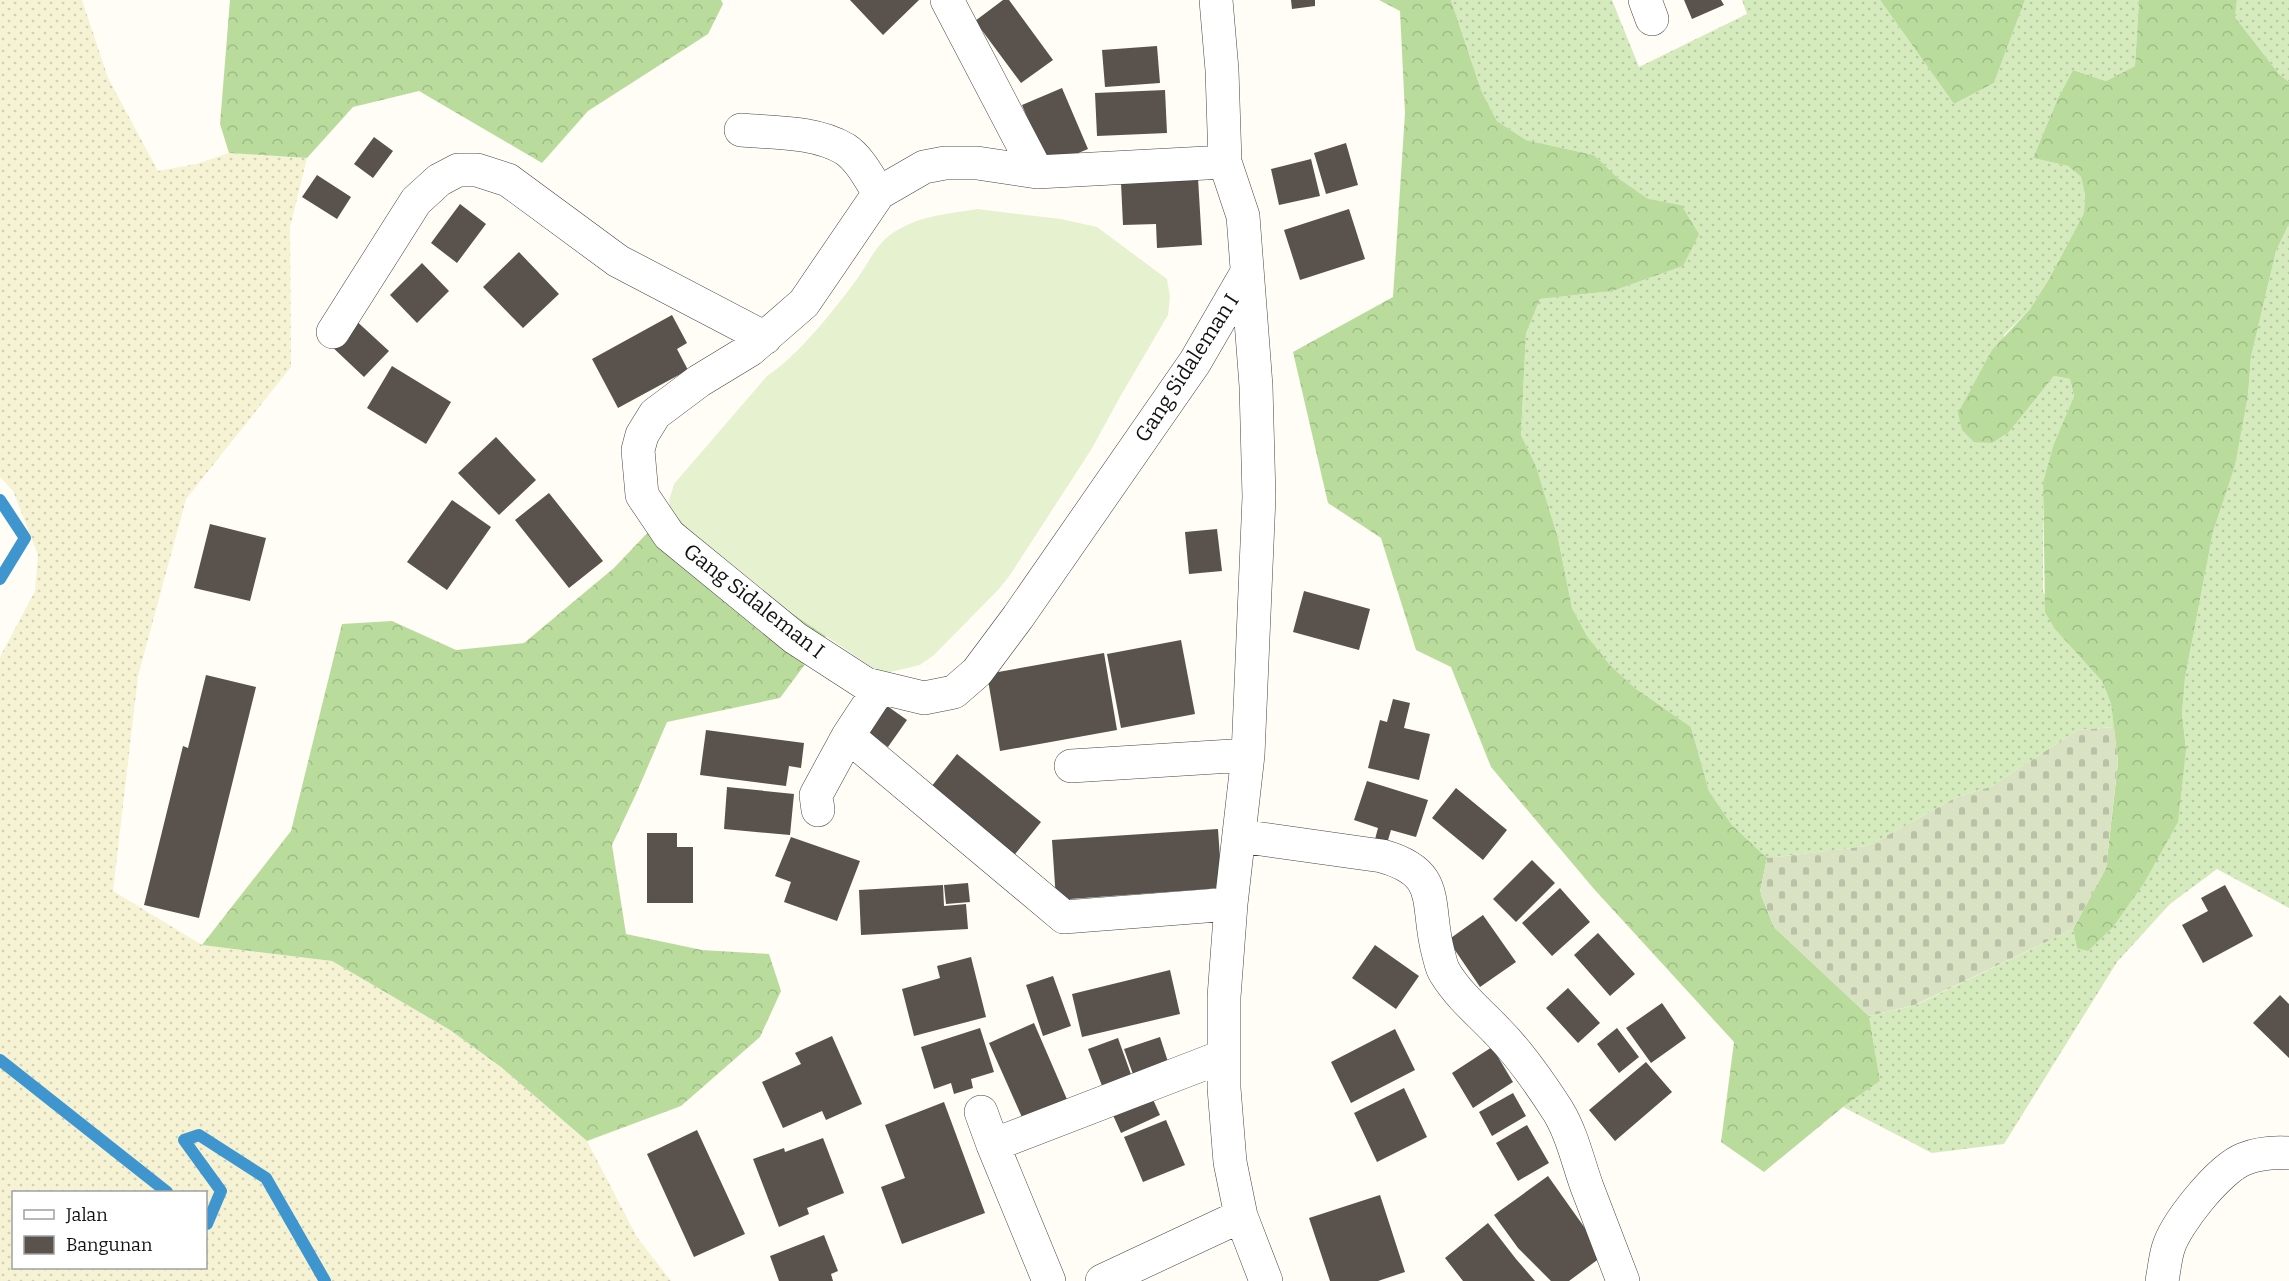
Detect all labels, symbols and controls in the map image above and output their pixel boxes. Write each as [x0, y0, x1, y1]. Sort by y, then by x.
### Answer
street label: Gang Sidaleman I [1129, 289, 1245, 447]
street label: Gang Sidaleman I [678, 538, 830, 664]
legend [12, 1191, 207, 1269]
text: Jalan [65, 1204, 108, 1226]
text: Bangunan [66, 1234, 153, 1256]

